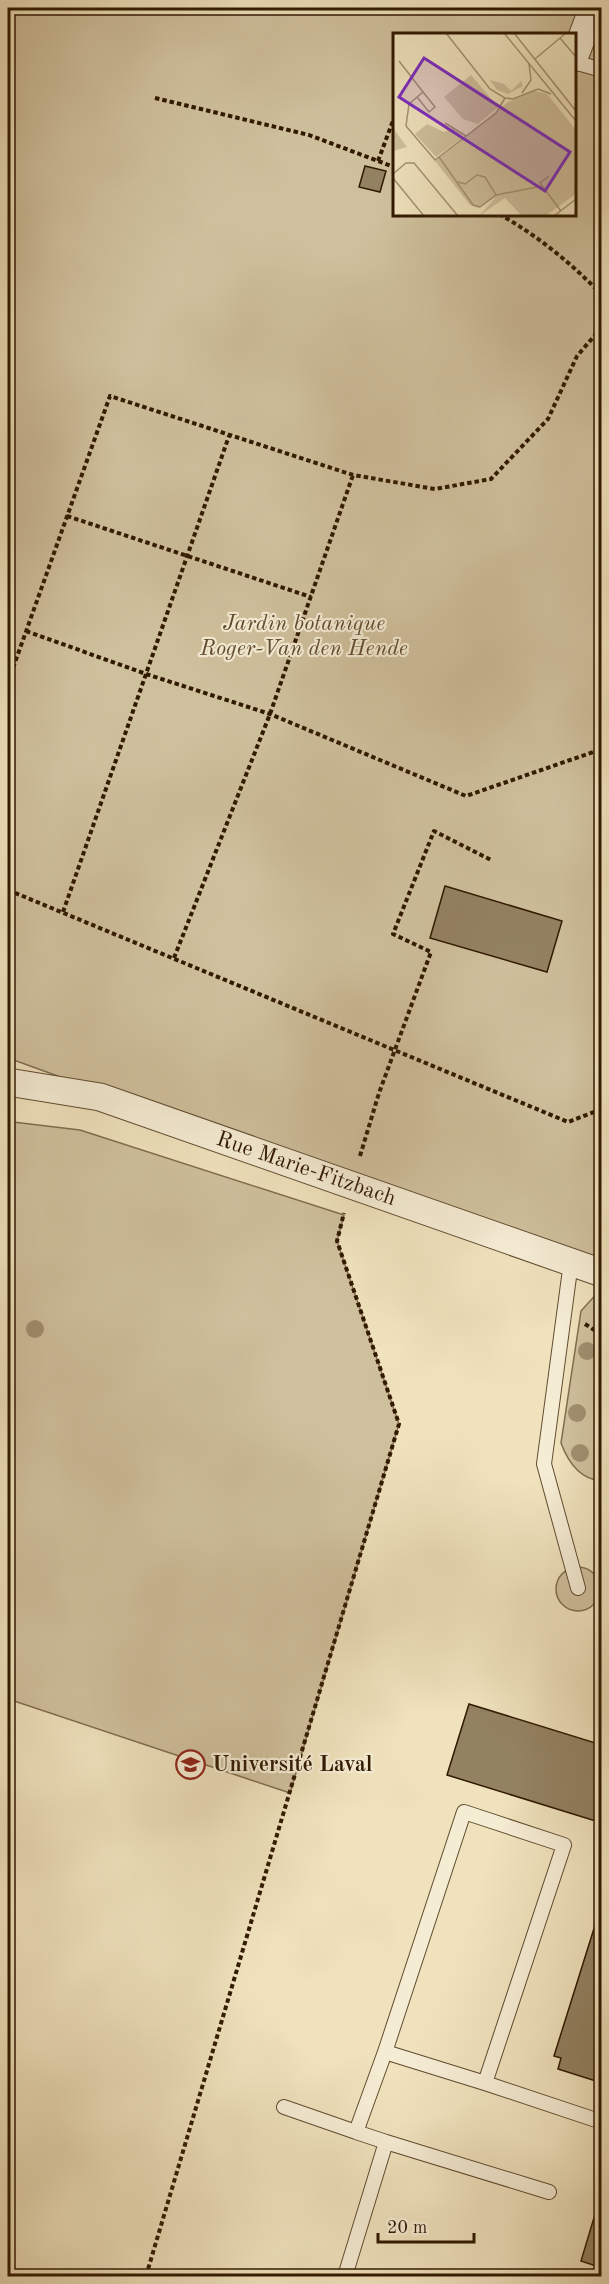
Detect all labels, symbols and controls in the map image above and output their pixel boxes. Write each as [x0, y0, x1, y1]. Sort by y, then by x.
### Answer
inset map [393, 33, 576, 216]
park label: Jardin botanique Roger-Van den Hende [199, 613, 408, 660]
street label: Rue Marie-Fitzbach [213, 1128, 399, 1210]
school or university icon: Université Laval [175, 1749, 207, 1781]
place label: Université Laval [212, 1754, 373, 1776]
scale bar [378, 2206, 474, 2244]
text: 20 m [387, 2219, 427, 2237]

